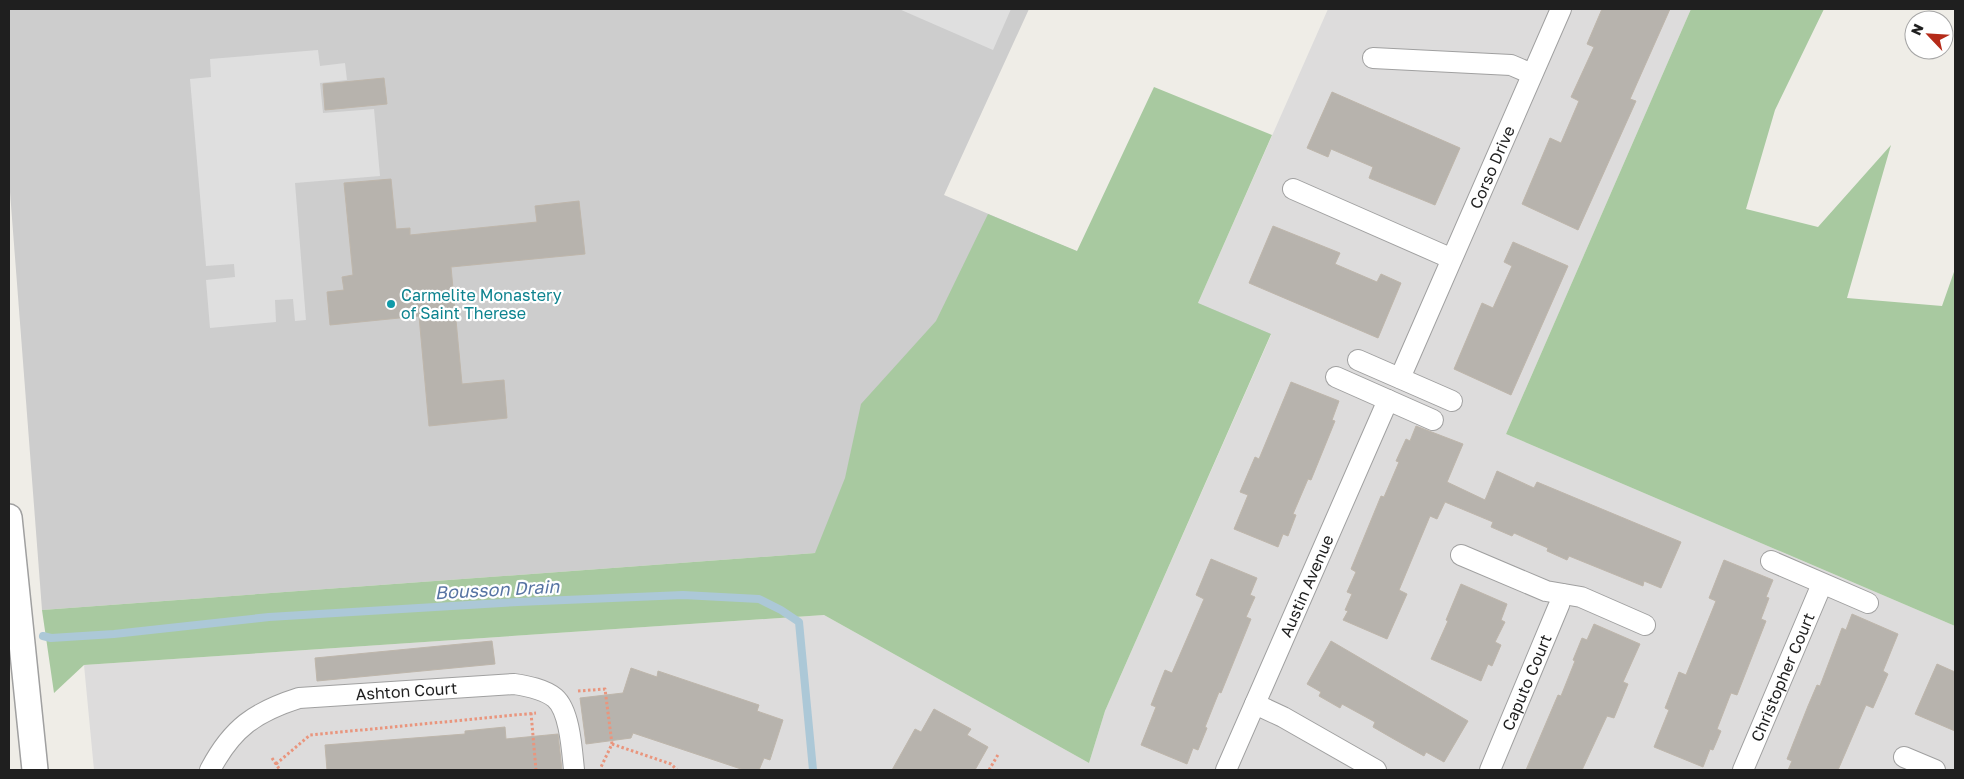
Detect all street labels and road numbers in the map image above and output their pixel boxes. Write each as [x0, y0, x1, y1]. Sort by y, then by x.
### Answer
street label: Corso Drive [1465, 123, 1519, 212]
street label: Austin Avenue [1275, 532, 1338, 640]
street label: Christopher Court [1746, 610, 1819, 745]
street label: Caputo Court [1498, 631, 1556, 734]
street label: Ashton Court [355, 678, 458, 704]

